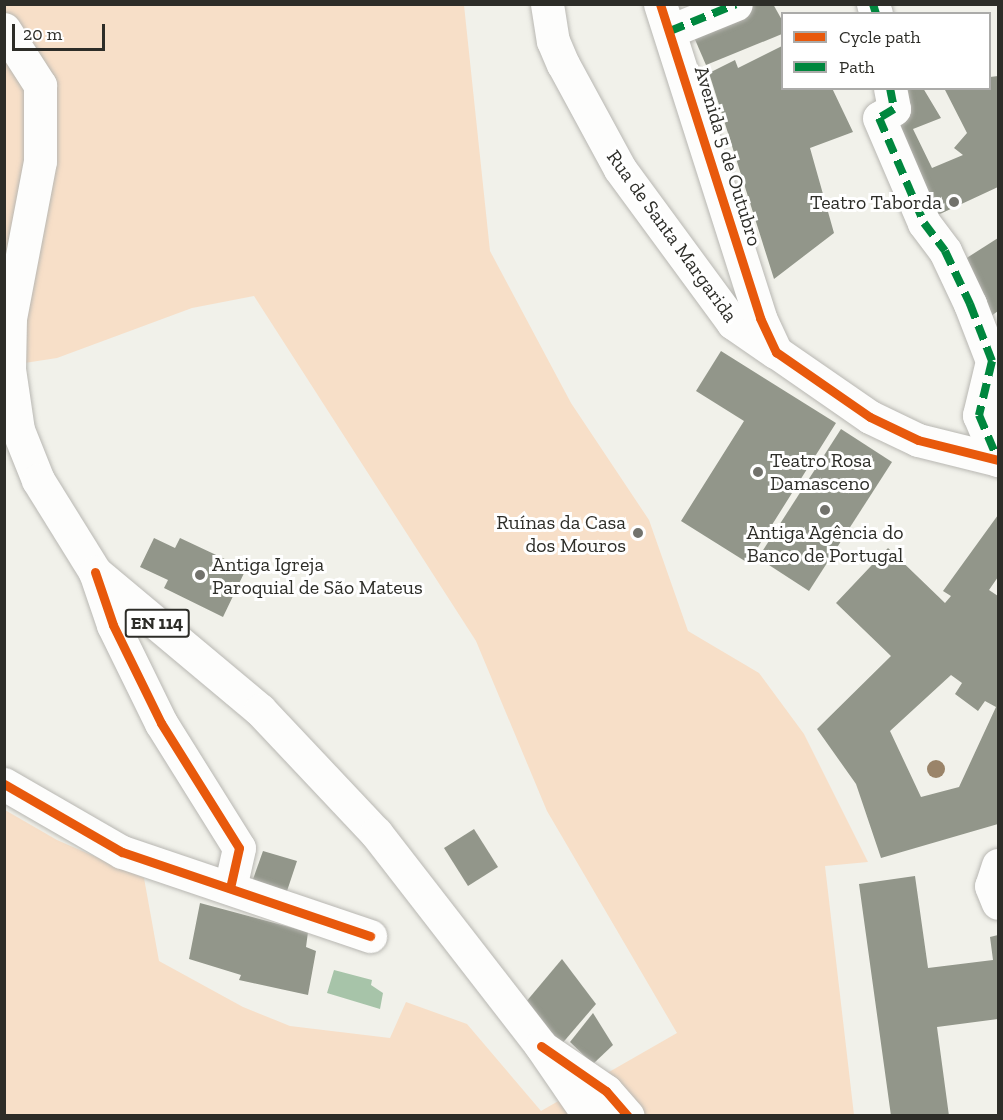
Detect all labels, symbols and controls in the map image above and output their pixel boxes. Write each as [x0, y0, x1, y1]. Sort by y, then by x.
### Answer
scale bar [15, 12, 108, 50]
legend [781, 12, 991, 90]
text: 20 m [23, 23, 62, 45]
text: Cycle path [839, 26, 921, 48]
text: Path [839, 56, 875, 78]
street label: Avenida 5 de Outubro [689, 63, 767, 249]
street label: Rua de Santa Margarida [602, 145, 742, 327]
place label: Teatro Taborda [810, 190, 942, 214]
marker: Teatro Taborda [947, 195, 961, 209]
place label: Teatro Rosa Damasceno [770, 448, 872, 495]
marker: Teatro Rosa Damasceno [751, 465, 765, 479]
marker: Antiga Agência do Banco de Portugal [818, 503, 832, 517]
place label: Ruínas da Casa dos Mouros [496, 510, 626, 557]
place label: Antiga Agência do Banco de Portugal [746, 520, 904, 567]
marker: Ruínas da Casa dos Mouros [631, 526, 645, 540]
place label: Antiga Igreja Paroquial de São Mateus [212, 552, 423, 599]
marker: Antiga Igreja Paroquial de São Mateus [193, 568, 207, 582]
road number: EN 114 [124, 608, 190, 638]

